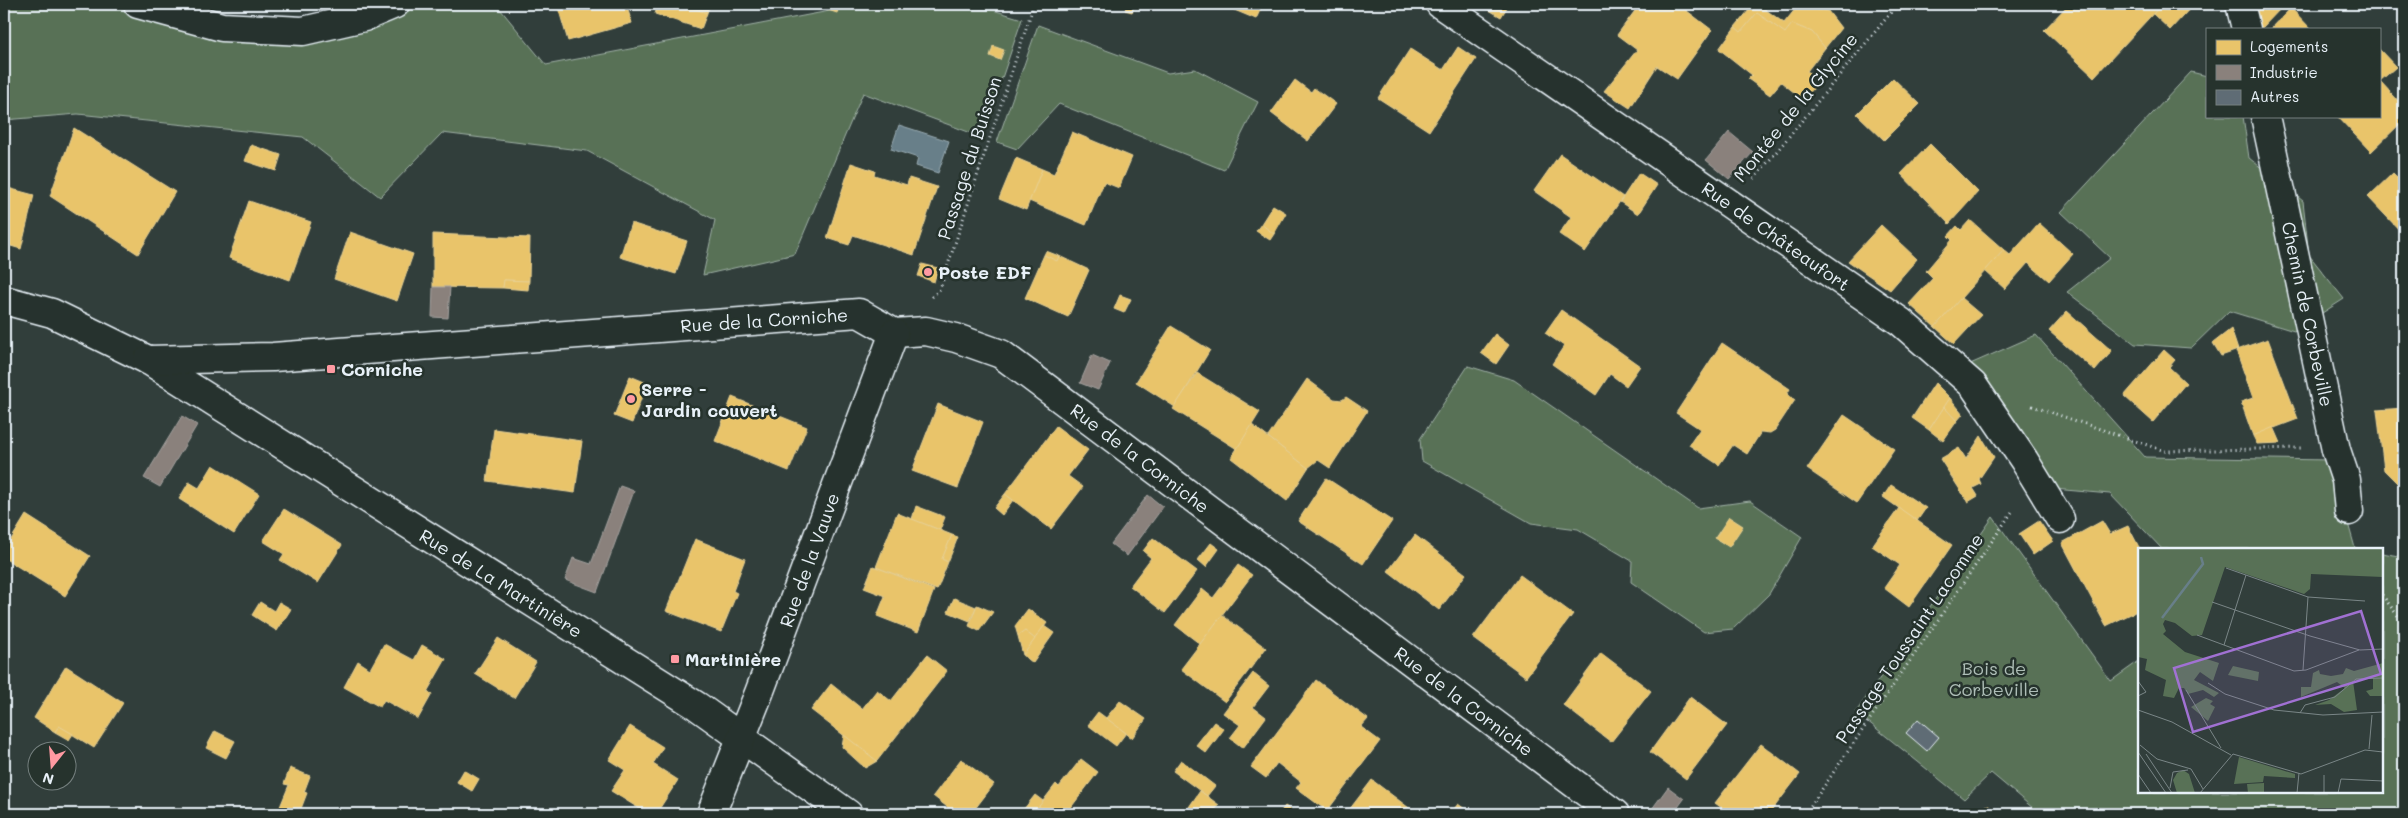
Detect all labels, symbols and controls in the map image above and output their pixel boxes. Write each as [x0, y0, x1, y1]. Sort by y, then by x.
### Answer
street label: Montée de la Glycine [1727, 27, 1863, 187]
legend [2206, 28, 2380, 118]
text: Logements [2250, 36, 2328, 56]
text: Industrie [2250, 62, 2318, 82]
street label: Passage du Buisson [931, 73, 1007, 243]
text: Autres [2250, 86, 2299, 106]
street label: Rue de Châteaufort [1697, 176, 1855, 296]
street label: Chemin de Corbeville [2277, 219, 2339, 409]
place label: Poste EDF [938, 260, 1031, 284]
marker: Poste EDF [922, 266, 934, 278]
street label: Rue de la Corniche [679, 302, 849, 338]
place label: Corniche [341, 357, 423, 381]
marker: Corniche [325, 363, 337, 375]
place label: Serre - Jardin couvert [641, 377, 777, 422]
marker: Serre - Jardin couvert [625, 393, 637, 405]
street label: Rue de la Corniche [1066, 398, 1214, 518]
street label: Rue de la Vauve [774, 489, 844, 631]
street label: Rue de La Martinière [415, 523, 587, 643]
street label: Passage Toussaint Lacomme [1830, 528, 1988, 748]
inset map [2138, 548, 2383, 793]
street label: Rue de la Corniche [1390, 641, 1538, 761]
place label: Martinière [685, 647, 782, 671]
marker: Martinière [669, 653, 681, 665]
park label: Bois de Corbeville [1949, 656, 2039, 701]
north arrow [28, 740, 78, 790]
text: N [40, 768, 56, 790]

